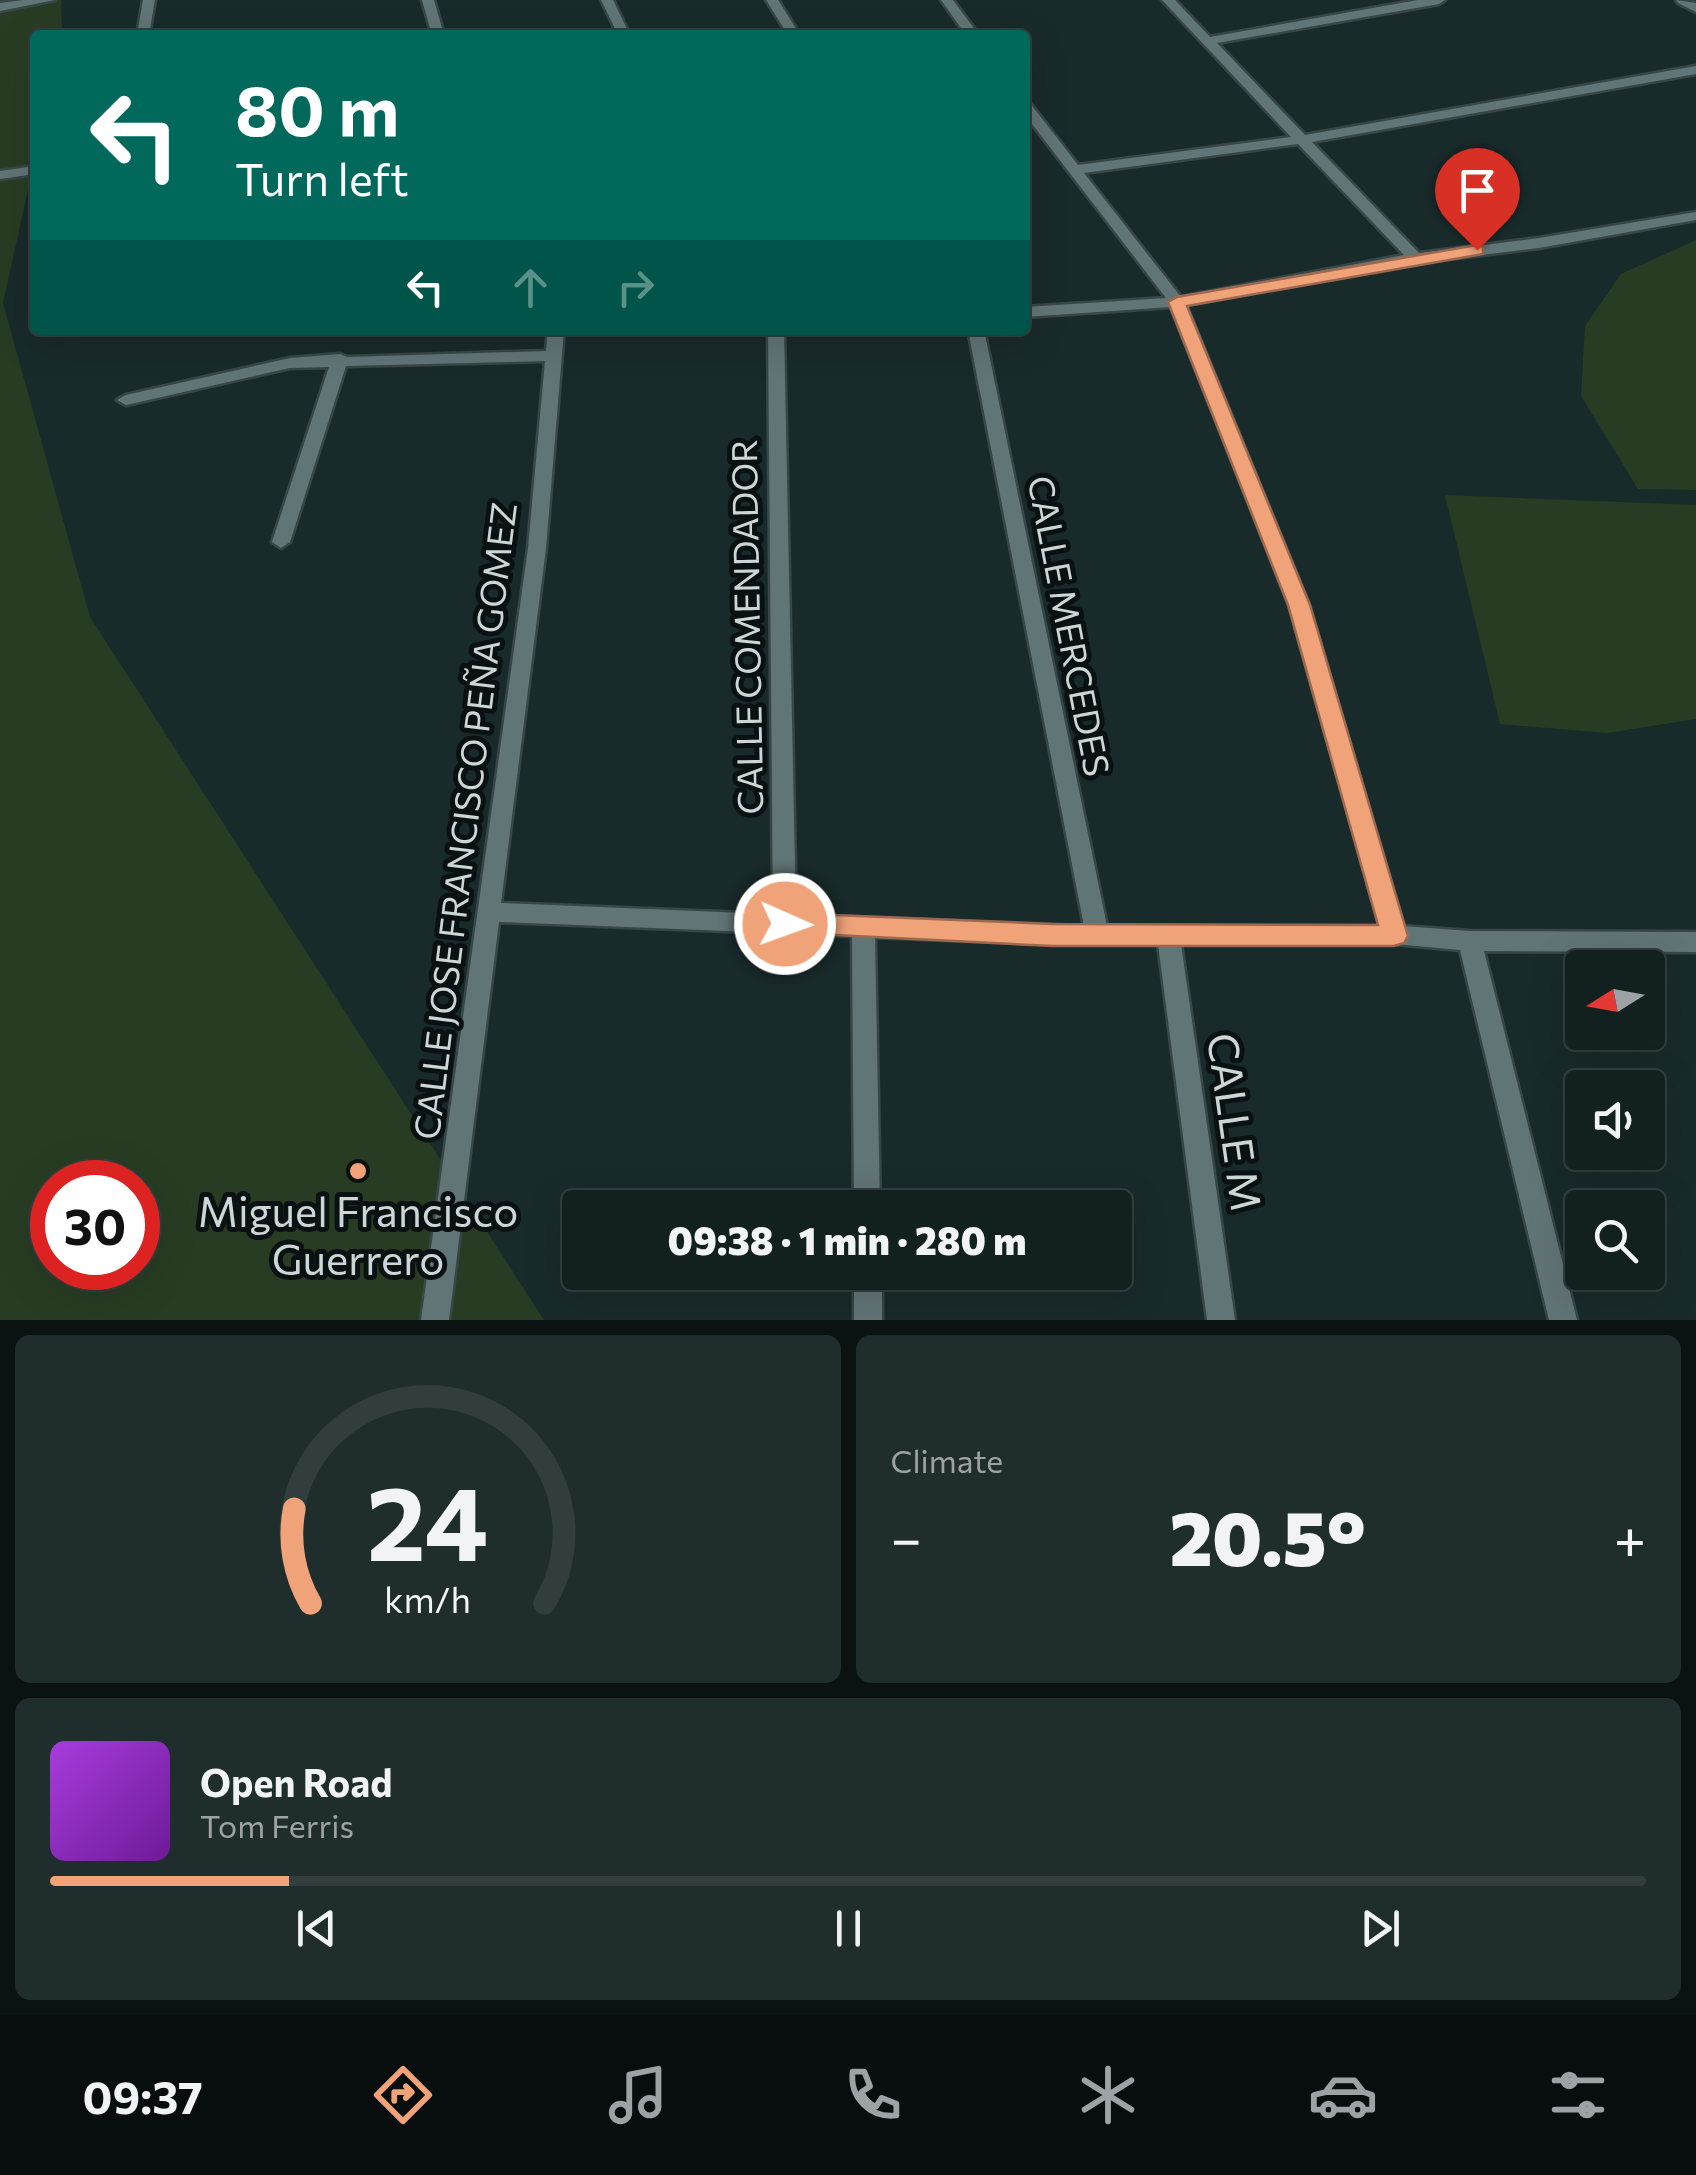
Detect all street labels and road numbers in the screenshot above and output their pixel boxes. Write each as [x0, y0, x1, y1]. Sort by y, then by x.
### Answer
street label: CALLE COMENDADOR [721, 439, 770, 815]
street label: CALLE MERCEDES [1020, 472, 1121, 779]
street label: CALLE JOSE FRANCISCO PEÑA GOMEZ [403, 500, 524, 1142]
street label: CALLE M [1198, 1029, 1274, 1214]

